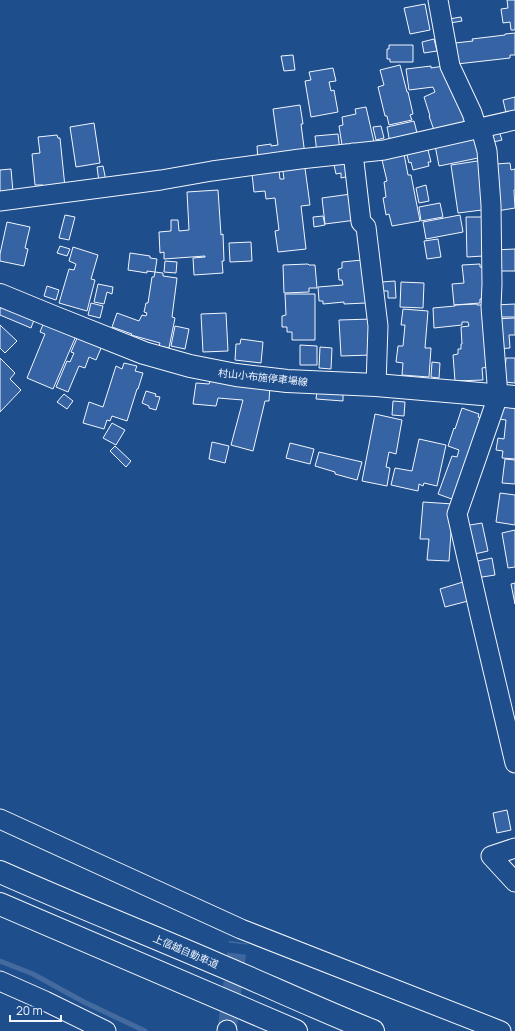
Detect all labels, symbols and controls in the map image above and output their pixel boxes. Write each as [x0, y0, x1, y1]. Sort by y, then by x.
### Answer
street label: 村山小布施停車場線 [218, 365, 308, 389]
street label: 上信越自動車道 [151, 931, 221, 971]
scale bar [10, 997, 61, 1023]
text: 20 m [16, 1002, 43, 1019]

